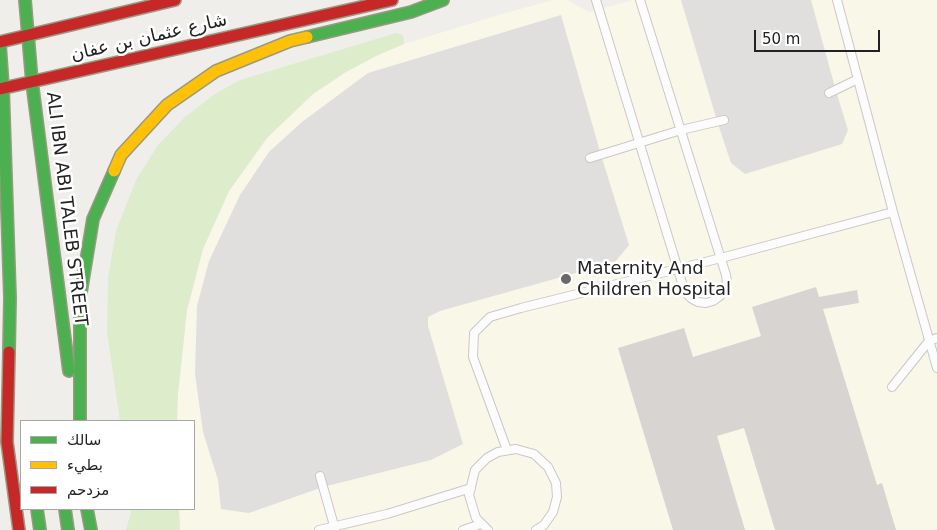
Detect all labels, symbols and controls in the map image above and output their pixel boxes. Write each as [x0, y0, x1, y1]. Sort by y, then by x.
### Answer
street label: شارع عثمان بن عفان [69, 10, 229, 66]
scale bar [757, 20, 883, 52]
text: 50 m [762, 30, 800, 48]
street label: ALI IBN ABI TALEB STREET [41, 91, 91, 327]
place label: Maternity And Children Hospital [577, 258, 731, 300]
marker: Maternity And Children Hospital [559, 272, 573, 286]
legend [20, 420, 195, 510]
text: سالك [67, 431, 101, 449]
text: بطيء [67, 456, 103, 474]
text: مزدحم [67, 481, 109, 499]

